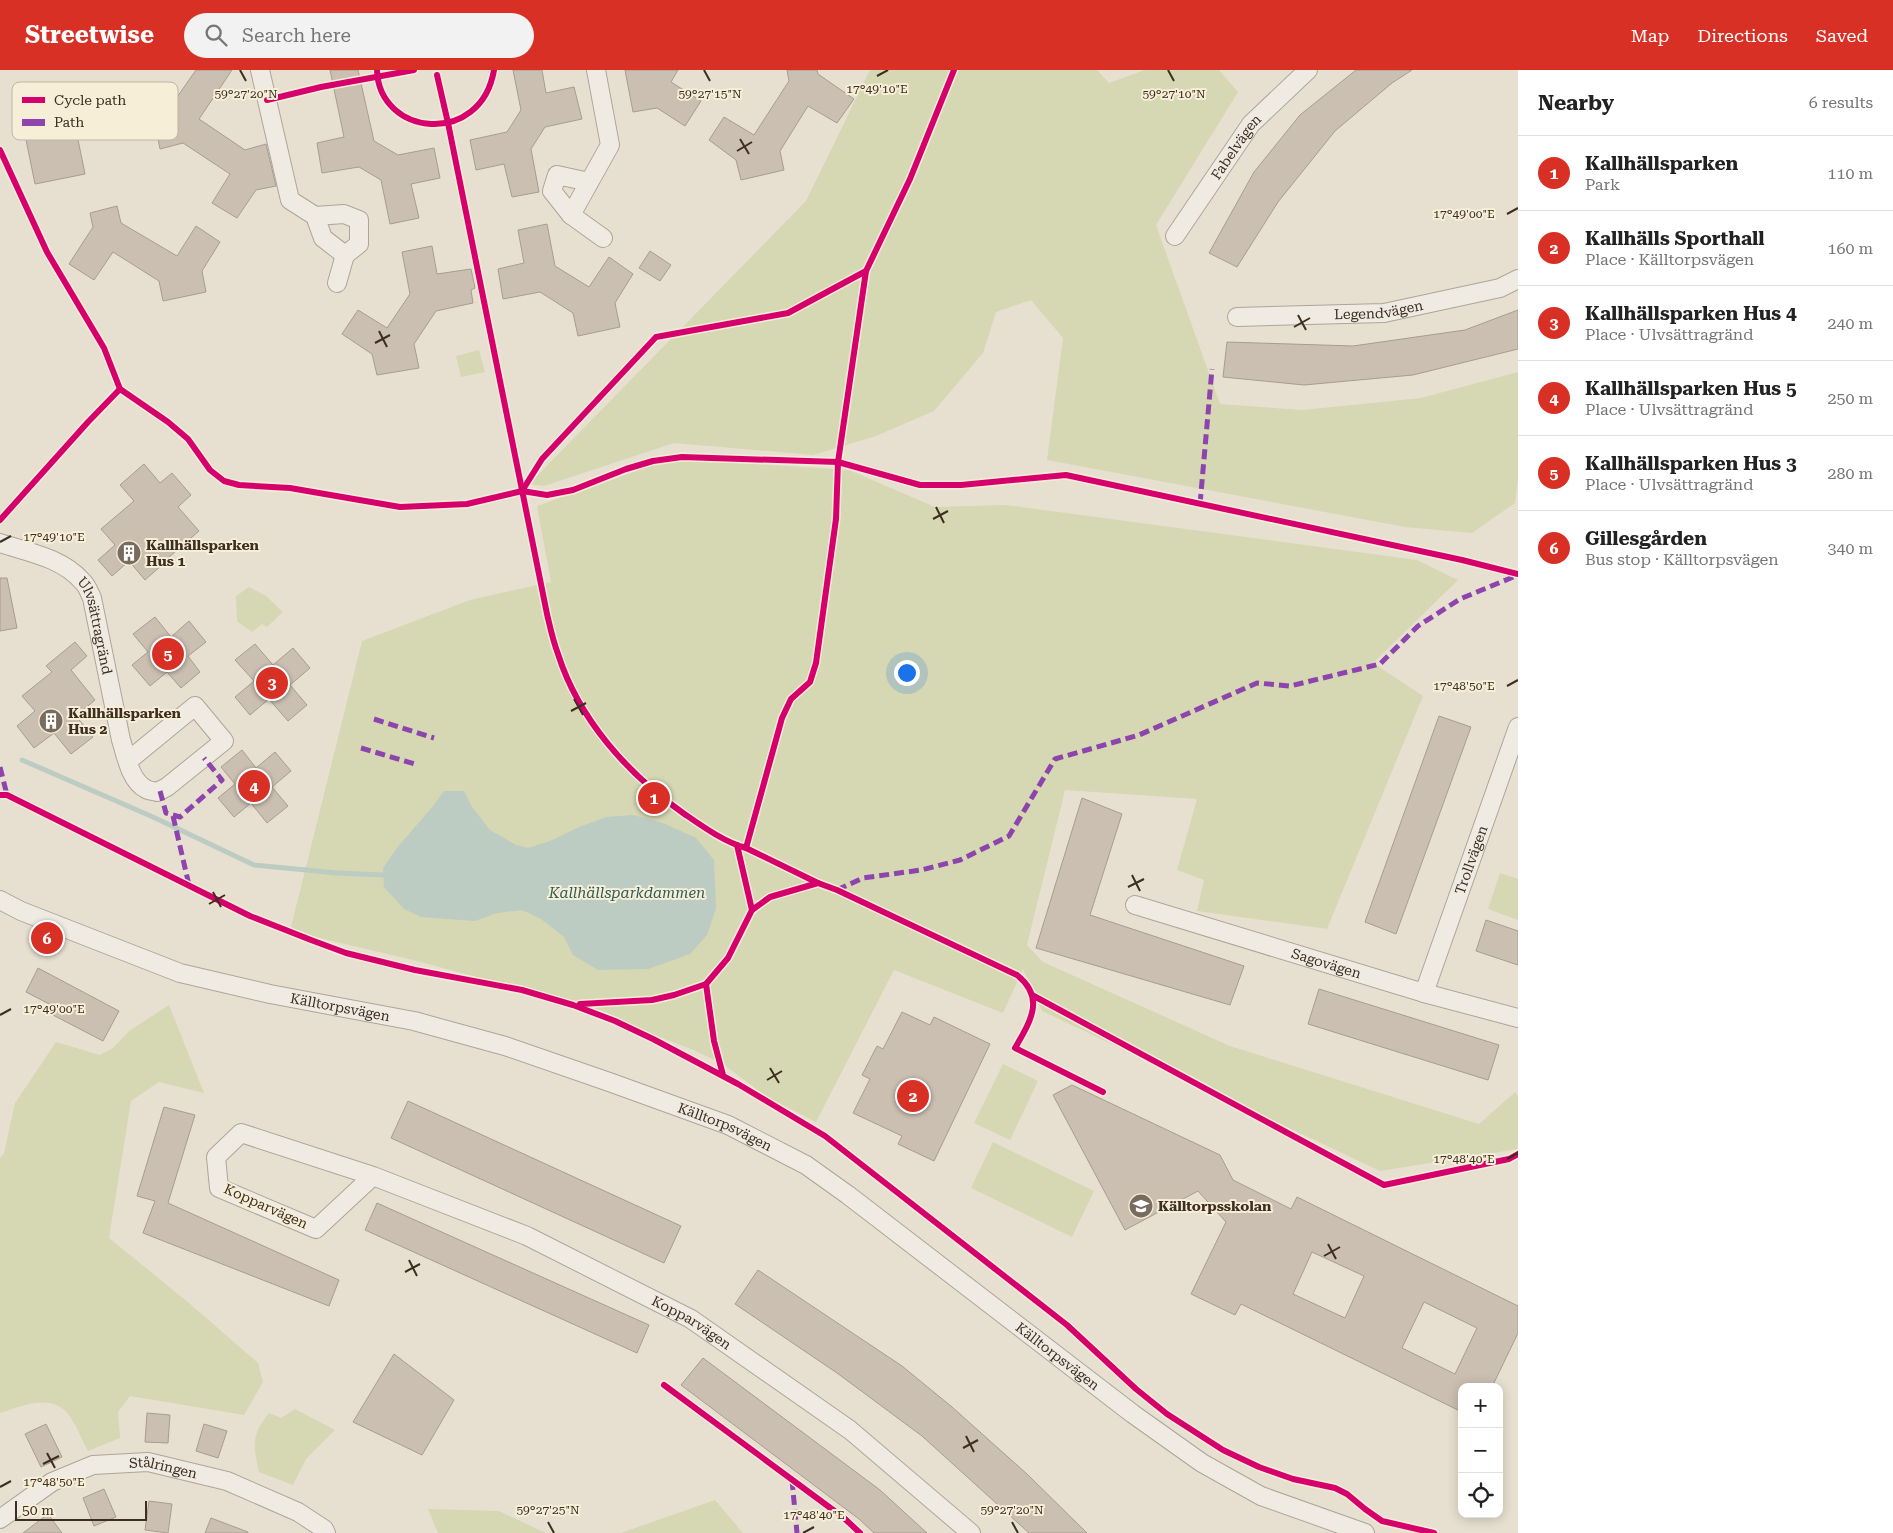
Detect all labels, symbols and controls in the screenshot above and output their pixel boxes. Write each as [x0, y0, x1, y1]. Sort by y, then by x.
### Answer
search box [184, 13, 534, 58]
text: Streetwise [25, 21, 154, 49]
icon: search [202, 21, 230, 49]
text: Search here [242, 24, 351, 47]
text: Map [1631, 25, 1669, 46]
text: Directions [1697, 25, 1788, 46]
text: Saved [1816, 25, 1868, 46]
legend [12, 82, 178, 140]
text: 17°49'10"E [846, 82, 908, 96]
text: 59°27'20"N [214, 87, 278, 101]
text: 59°27'15"N [678, 87, 742, 101]
text: 59°27'10"N [1142, 87, 1206, 101]
text: Nearby [1538, 91, 1614, 115]
text: Cycle path [54, 92, 126, 108]
text: 6 results [1809, 93, 1873, 112]
street label: Fabelvägen [1208, 111, 1264, 183]
text: Path [54, 114, 84, 130]
text: Kallhällsparken [1585, 152, 1738, 175]
text: 1 [1550, 164, 1558, 183]
text: 110 m [1827, 164, 1873, 183]
text: Park [1585, 175, 1620, 194]
text: 17°49'00"E [1433, 207, 1495, 221]
text: Kallhälls Sporthall [1585, 227, 1765, 250]
text: 2 [1550, 239, 1558, 258]
text: 160 m [1827, 239, 1873, 258]
text: Place · Källtorpsvägen [1585, 250, 1754, 269]
street label: Legendvägen [1334, 297, 1424, 322]
text: Kallhällsparken Hus 4 [1585, 302, 1797, 325]
text: 3 [1550, 314, 1558, 333]
text: 240 m [1827, 314, 1873, 333]
text: Place · Ulvsättragränd [1585, 325, 1753, 344]
text: Kallhällsparken Hus 5 [1585, 377, 1797, 400]
text: 4 [1550, 389, 1558, 408]
text: 250 m [1827, 389, 1873, 408]
text: Place · Ulvsättragränd [1585, 400, 1753, 419]
text: Kallhällsparken Hus 3 [1585, 452, 1797, 475]
text: 5 [1550, 464, 1558, 483]
text: 280 m [1827, 464, 1873, 483]
text: Place · Ulvsättragränd [1585, 475, 1753, 494]
text: Gillesgården [1585, 527, 1707, 550]
text: 17°49'10"E [23, 530, 85, 544]
place label: Kallhällsparken Hus 1 [146, 537, 260, 569]
text: 6 [1550, 539, 1558, 558]
text: 340 m [1827, 539, 1873, 558]
building icon: Kallhällsparken Hus 1 [116, 540, 142, 566]
text: Bus stop · Källtorpsvägen [1585, 550, 1779, 569]
street label: Ulvsättragränd [74, 573, 115, 676]
pin: 5 [152, 635, 184, 673]
your location [894, 660, 920, 686]
pin: 3 [256, 664, 288, 702]
text: 17°48'50"E [1433, 679, 1495, 693]
place label: Kallhällsparken Hus 2 [68, 705, 182, 737]
building icon: Kallhällsparken Hus 2 [38, 708, 64, 734]
pin: 4 [238, 767, 270, 805]
pin: 1 [638, 779, 670, 817]
street label: Trollvägen [1451, 824, 1490, 897]
water label: Kallhällsparkdammen [548, 884, 705, 902]
pin: 6 [31, 919, 63, 957]
street label: Sagovägen [1290, 945, 1363, 981]
street label: Källtorpsvägen [289, 990, 391, 1024]
text: 17°49'00"E [23, 1002, 85, 1016]
pin: 2 [897, 1077, 929, 1115]
street label: Källtorpsvägen [676, 1099, 775, 1154]
text: 17°48'40"E [1433, 1152, 1495, 1166]
street label: Kopparvägen [222, 1180, 310, 1232]
school or university icon: Källtorpsskolan [1128, 1193, 1154, 1219]
place label: Källtorpsskolan [1158, 1198, 1272, 1214]
street label: Kopparvägen [649, 1292, 734, 1353]
street label: Källtorpsvägen [1013, 1319, 1103, 1393]
map controls [1458, 1383, 1503, 1518]
button: + [1458, 1383, 1503, 1428]
button: − [1458, 1428, 1503, 1473]
street label: Stålringen [129, 1454, 199, 1482]
button: locate [1458, 1473, 1503, 1518]
text: 17°48'50"E [23, 1475, 85, 1489]
scale bar [15, 1498, 148, 1521]
text: 50 m [22, 1502, 54, 1518]
text: 59°27'25"N [516, 1503, 580, 1517]
text: 59°27'20"N [980, 1503, 1044, 1517]
text: 17°48'40"E [783, 1508, 845, 1522]

